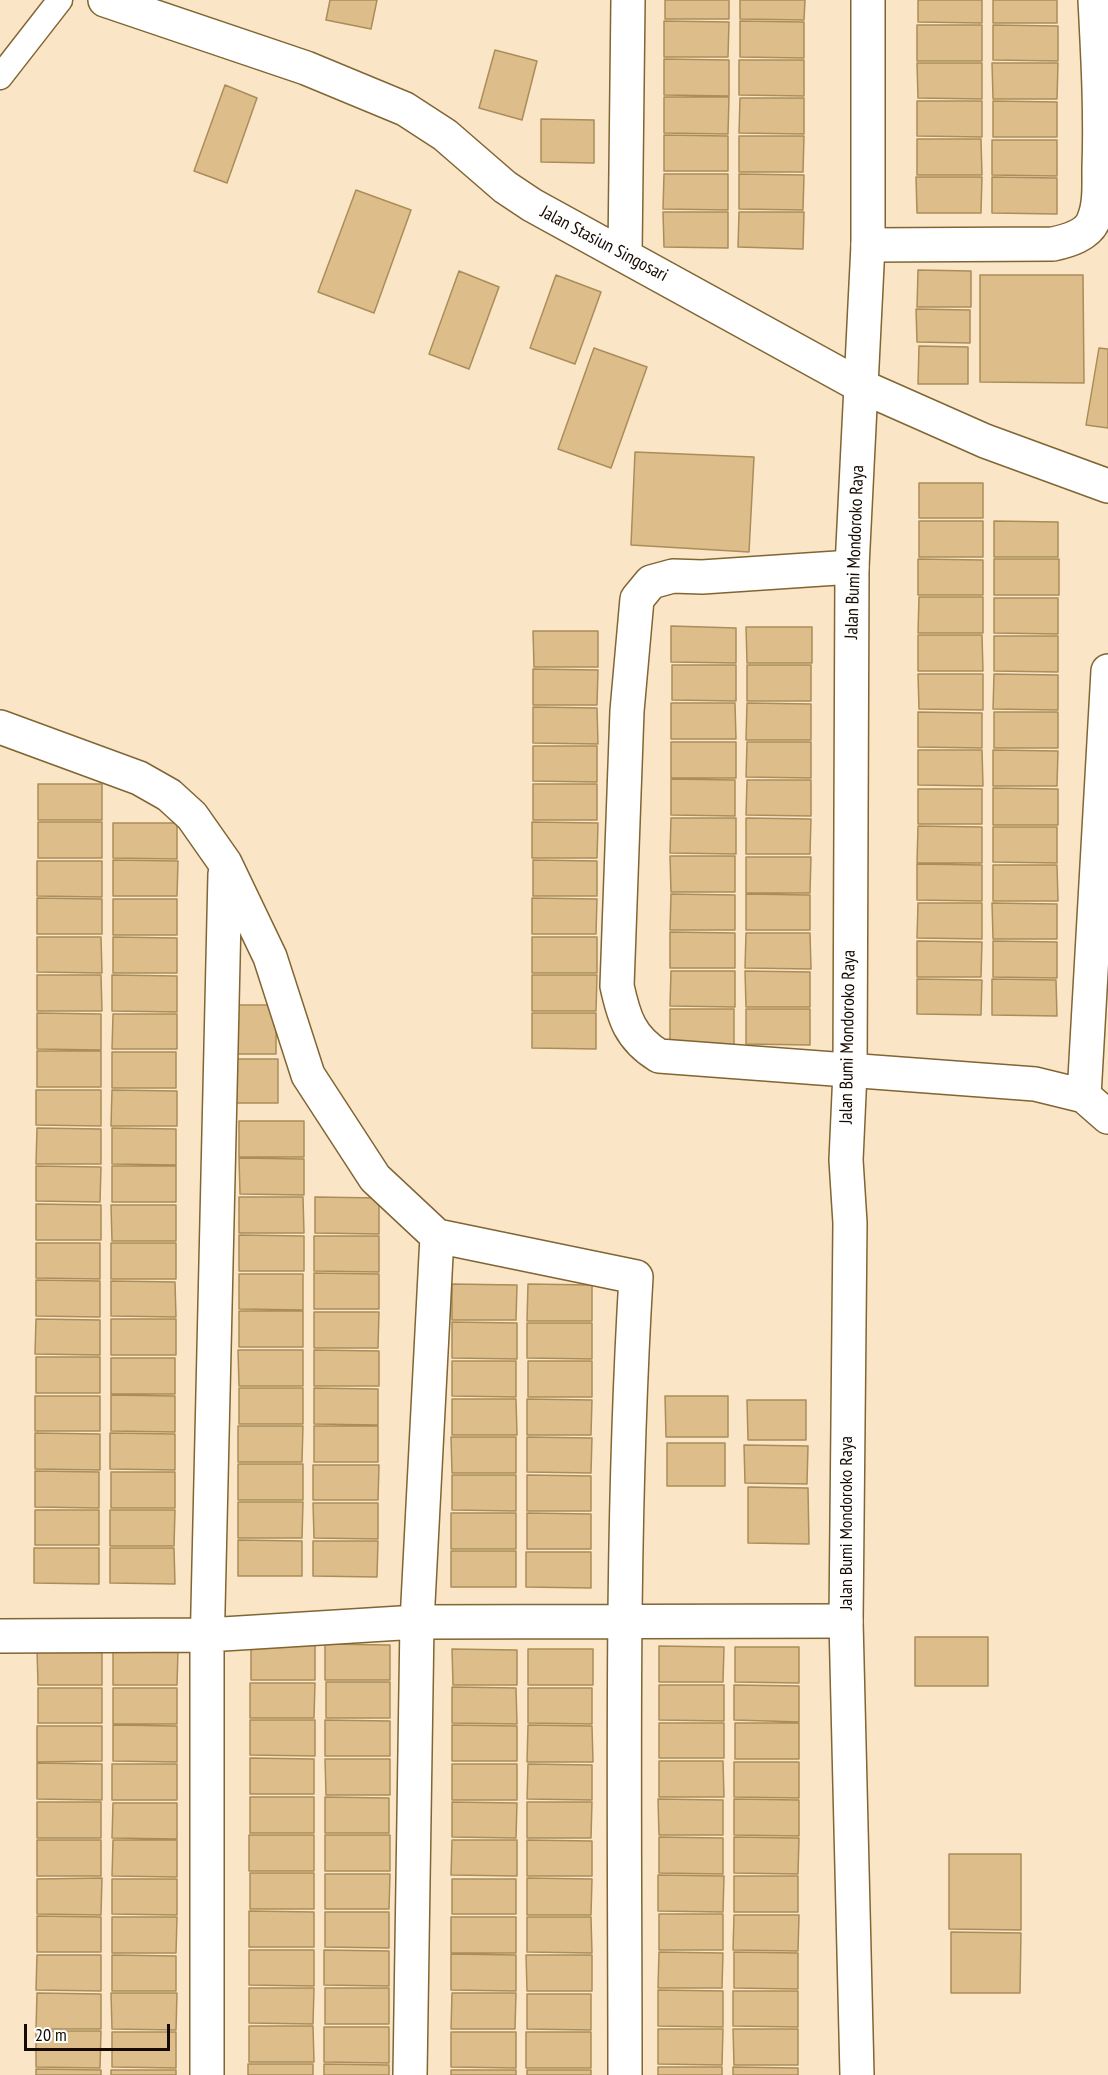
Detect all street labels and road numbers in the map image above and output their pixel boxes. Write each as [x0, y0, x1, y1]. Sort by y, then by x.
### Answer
street label: Jalan Stasiun Singosari [537, 201, 671, 287]
street label: Jalan Bumi Mondoroko Raya [841, 465, 869, 639]
street label: Jalan Bumi Mondoroko Raya [836, 950, 860, 1124]
street label: Jalan Bumi Mondoroko Raya [836, 1436, 858, 1610]

